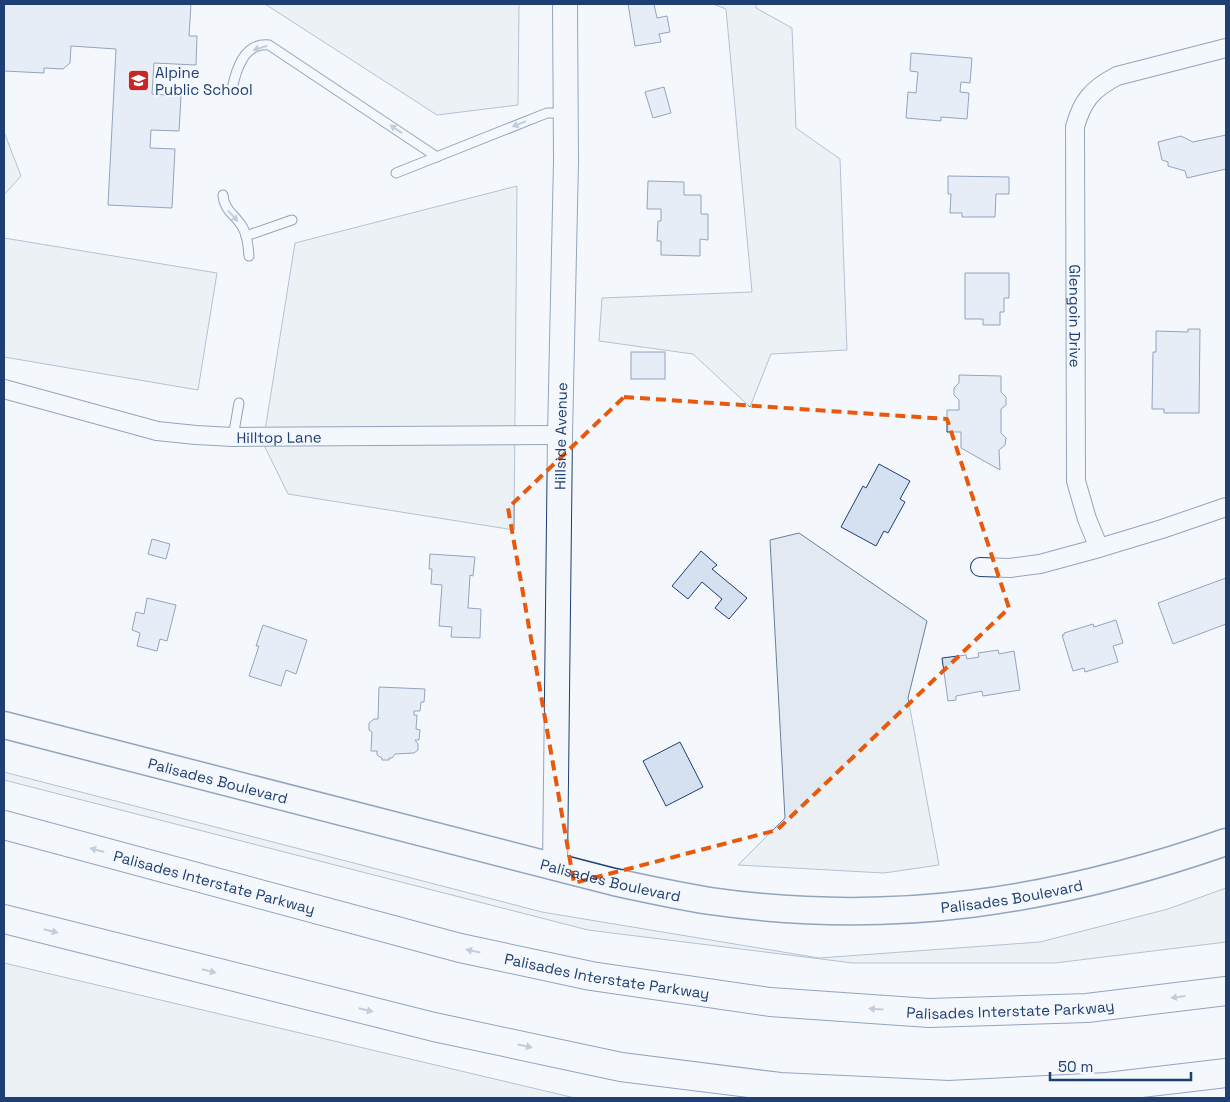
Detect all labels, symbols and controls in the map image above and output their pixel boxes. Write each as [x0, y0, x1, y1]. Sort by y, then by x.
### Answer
one-way arrow [252, 44, 267, 52]
place label: Alpine Public School [155, 63, 253, 99]
school or university icon: Alpine Public School [127, 69, 151, 93]
one-way arrow [511, 120, 526, 128]
one-way arrow [390, 125, 403, 134]
one-way arrow [227, 210, 239, 222]
street label: Glengoin Drive [1066, 264, 1085, 368]
street label: Hillside Avenue [550, 382, 571, 490]
street label: Hilltop Lane [236, 427, 322, 446]
street label: Palisades Boulevard [146, 753, 290, 807]
one-way arrow [89, 846, 104, 854]
street label: Palisades Interstate Parkway [112, 846, 317, 918]
street label: Palisades Boulevard [538, 854, 682, 905]
street label: Palisades Boulevard [940, 875, 1085, 917]
one-way arrow [43, 927, 59, 935]
one-way arrow [466, 947, 481, 955]
street label: Palisades Interstate Parkway [503, 948, 711, 1003]
one-way arrow [201, 967, 216, 975]
one-way arrow [1170, 993, 1186, 1001]
street label: Palisades Interstate Parkway [906, 995, 1115, 1023]
one-way arrow [868, 1005, 884, 1013]
one-way arrow [359, 1006, 374, 1014]
one-way arrow [517, 1042, 532, 1050]
scale bar [1050, 1050, 1191, 1082]
text: 50 m [1058, 1057, 1093, 1076]

